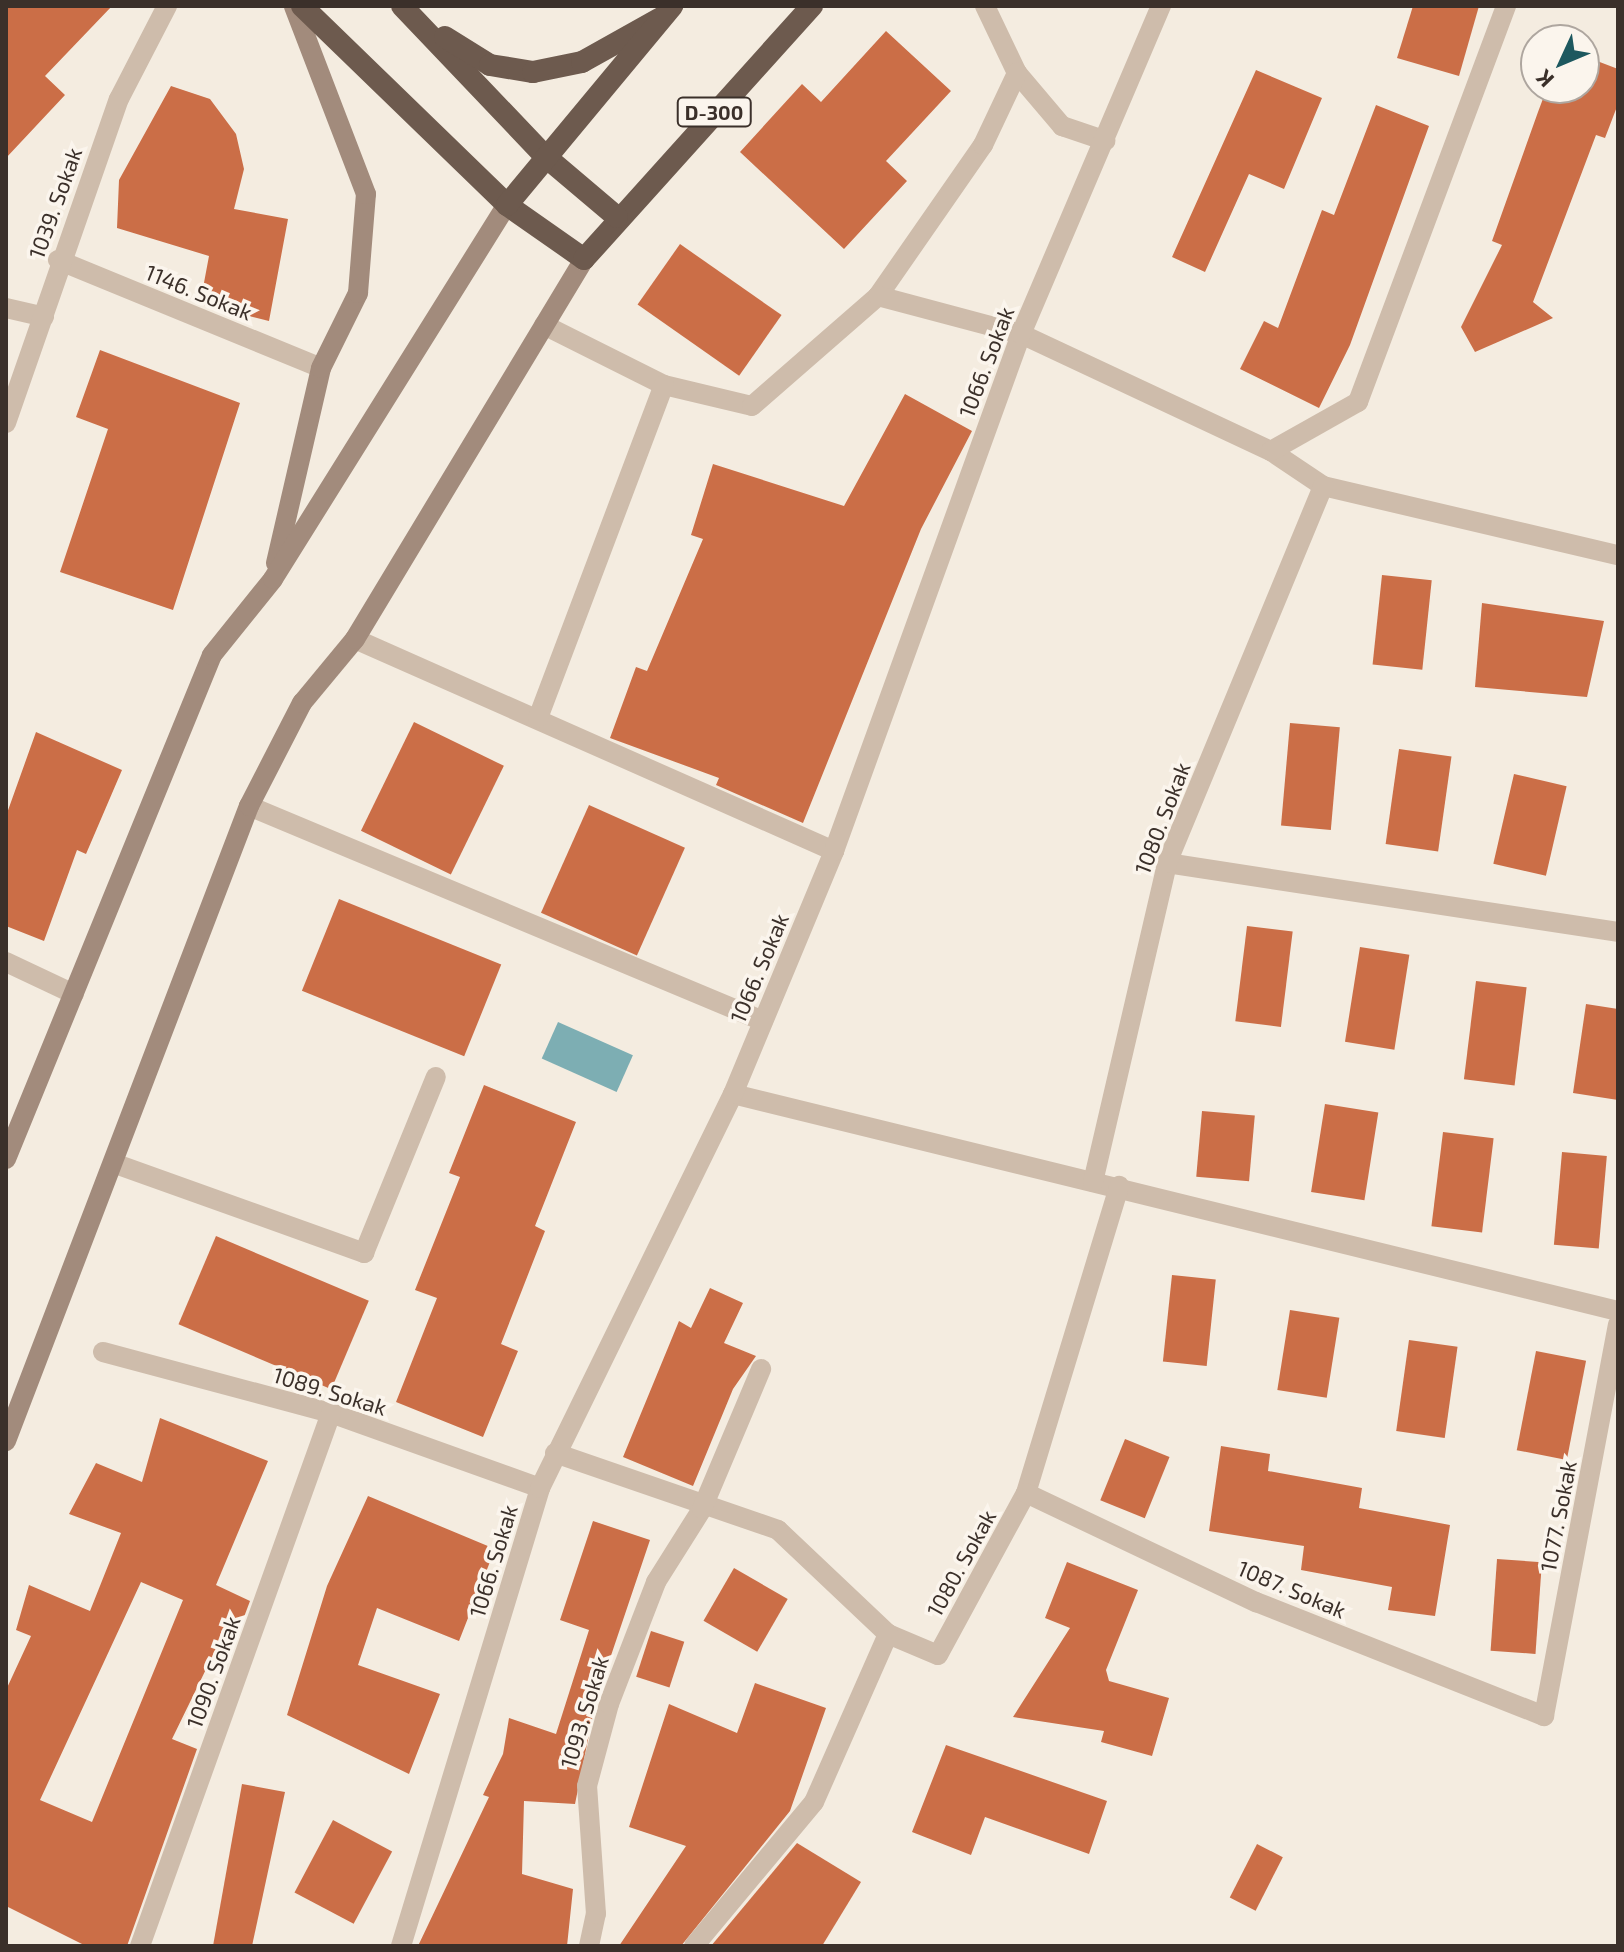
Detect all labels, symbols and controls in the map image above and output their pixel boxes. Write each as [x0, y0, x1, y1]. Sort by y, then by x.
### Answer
north arrow [1520, 24, 1600, 104]
text: K [1530, 65, 1558, 93]
road number: D-300 [676, 96, 752, 128]
street label: 1039. Sokak [23, 144, 87, 262]
street label: 1146. Sokak [142, 259, 256, 325]
street label: 1066. Sokak [953, 303, 1019, 421]
street label: 1080. Sokak [1129, 758, 1195, 878]
street label: 1066. Sokak [724, 909, 794, 1027]
street label: 1089. Sokak [270, 1361, 390, 1421]
street label: 1077. Sokak [1534, 1458, 1582, 1574]
street label: 1066. Sokak [463, 1501, 523, 1621]
street label: 1080. Sokak [921, 1505, 1001, 1621]
street label: 1087. Sokak [1234, 1554, 1350, 1624]
street label: 1090. Sokak [181, 1612, 245, 1732]
street label: 1093. Sokak [554, 1653, 614, 1771]

